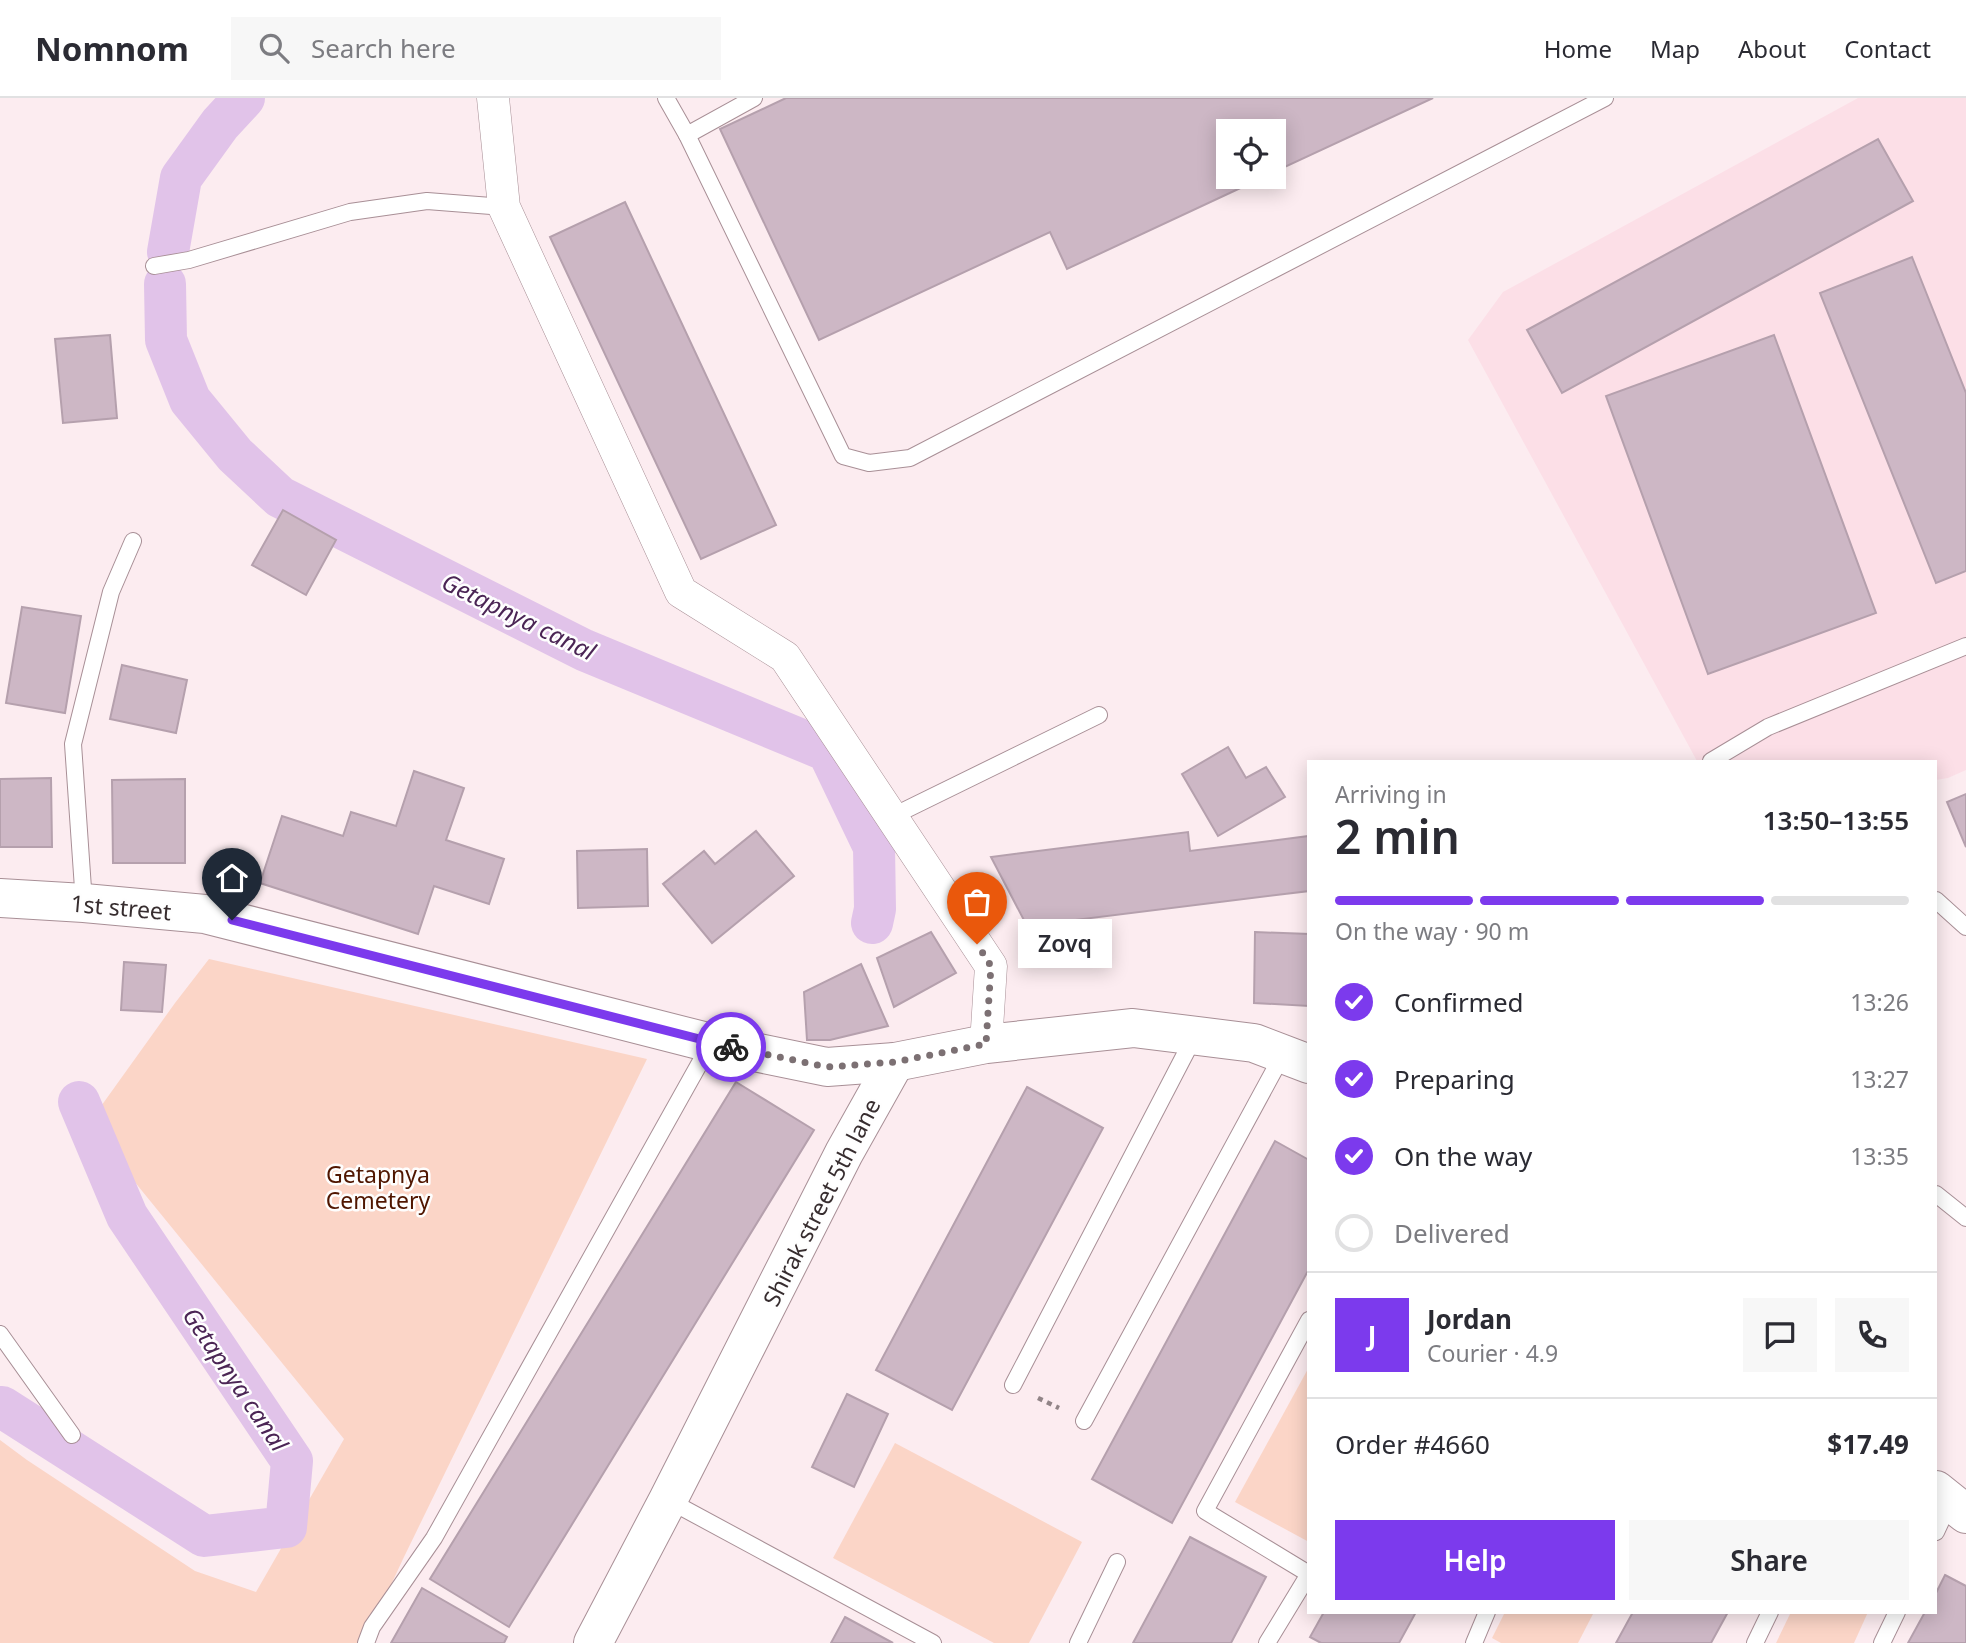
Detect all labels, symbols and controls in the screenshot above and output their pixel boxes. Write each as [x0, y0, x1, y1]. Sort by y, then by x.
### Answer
search box [231, 17, 721, 80]
text: Nomnom [35, 26, 189, 71]
icon: search [255, 29, 293, 67]
text: Search here [311, 30, 456, 66]
text: Home [1544, 32, 1612, 65]
text: Map [1650, 32, 1700, 65]
text: About [1738, 32, 1806, 65]
text: Contact [1844, 32, 1931, 65]
map controls [1216, 119, 1286, 189]
button: locate [1216, 119, 1286, 189]
water label: Getapnya canal [437, 565, 602, 668]
text: Arriving in [1335, 778, 1447, 810]
text: 13:50–13:55 [1763, 802, 1909, 838]
text: 2 min [1335, 805, 1460, 867]
pin [202, 848, 262, 920]
icon: home [213, 859, 251, 897]
pin [947, 872, 1007, 944]
icon: bag [958, 883, 996, 921]
street label: 1st street [69, 887, 173, 927]
text: On the way · 90 m [1335, 915, 1529, 947]
callout: Zovq [1019, 920, 1114, 968]
text: Zovq [1038, 927, 1092, 959]
icon: check [1335, 983, 1373, 1021]
text: Confirmed [1394, 984, 1524, 1020]
text: 13:26 [1850, 986, 1909, 1018]
courier [696, 1012, 766, 1082]
icon: bike [712, 1028, 750, 1066]
icon: check [1335, 1060, 1373, 1098]
text: Preparing [1394, 1061, 1515, 1097]
text: 13:27 [1850, 1063, 1909, 1095]
street label: Shirak street 5th lane [755, 1093, 887, 1311]
icon: check [1335, 1137, 1373, 1175]
text: On the way [1394, 1138, 1532, 1174]
text: 13:35 [1850, 1140, 1909, 1172]
park label: Getapnya Cemetery [326, 1158, 431, 1216]
text: Delivered [1394, 1215, 1510, 1251]
button: chat [1743, 1298, 1817, 1372]
button: phone [1835, 1298, 1909, 1372]
water label: Getapnya canal [176, 1301, 297, 1458]
text: Jordan [1427, 1301, 1512, 1337]
text: J [1368, 1317, 1376, 1353]
text: Courier · 4.9 [1427, 1337, 1558, 1369]
text: Order #4660 [1335, 1426, 1490, 1462]
text: $17.49 [1827, 1426, 1909, 1462]
button: Help [1335, 1520, 1615, 1600]
button: Share [1629, 1520, 1909, 1600]

